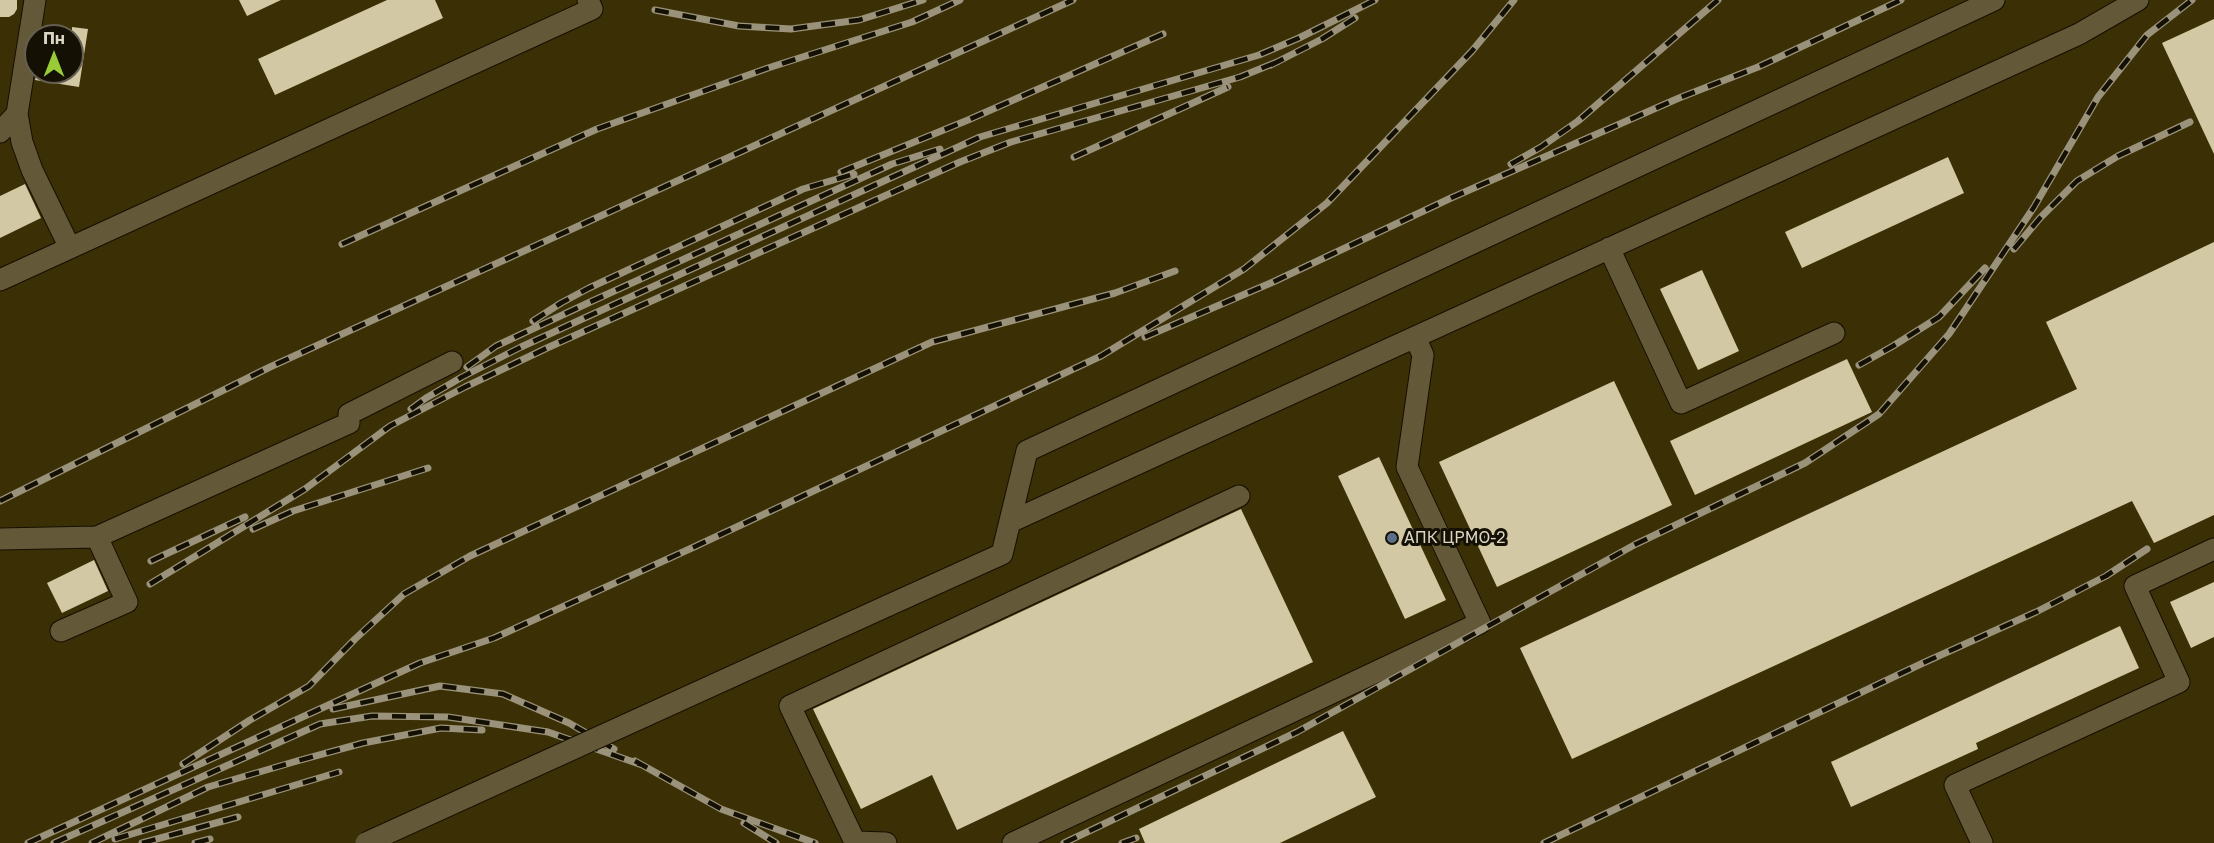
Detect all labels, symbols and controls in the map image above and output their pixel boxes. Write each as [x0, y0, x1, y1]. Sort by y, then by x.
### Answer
north arrow [24, 24, 84, 84]
text: Пн [43, 28, 65, 48]
place label: АПК ЦРМО-2 [1404, 528, 1506, 548]
marker: АПК ЦРМО-2 [1385, 531, 1399, 545]

